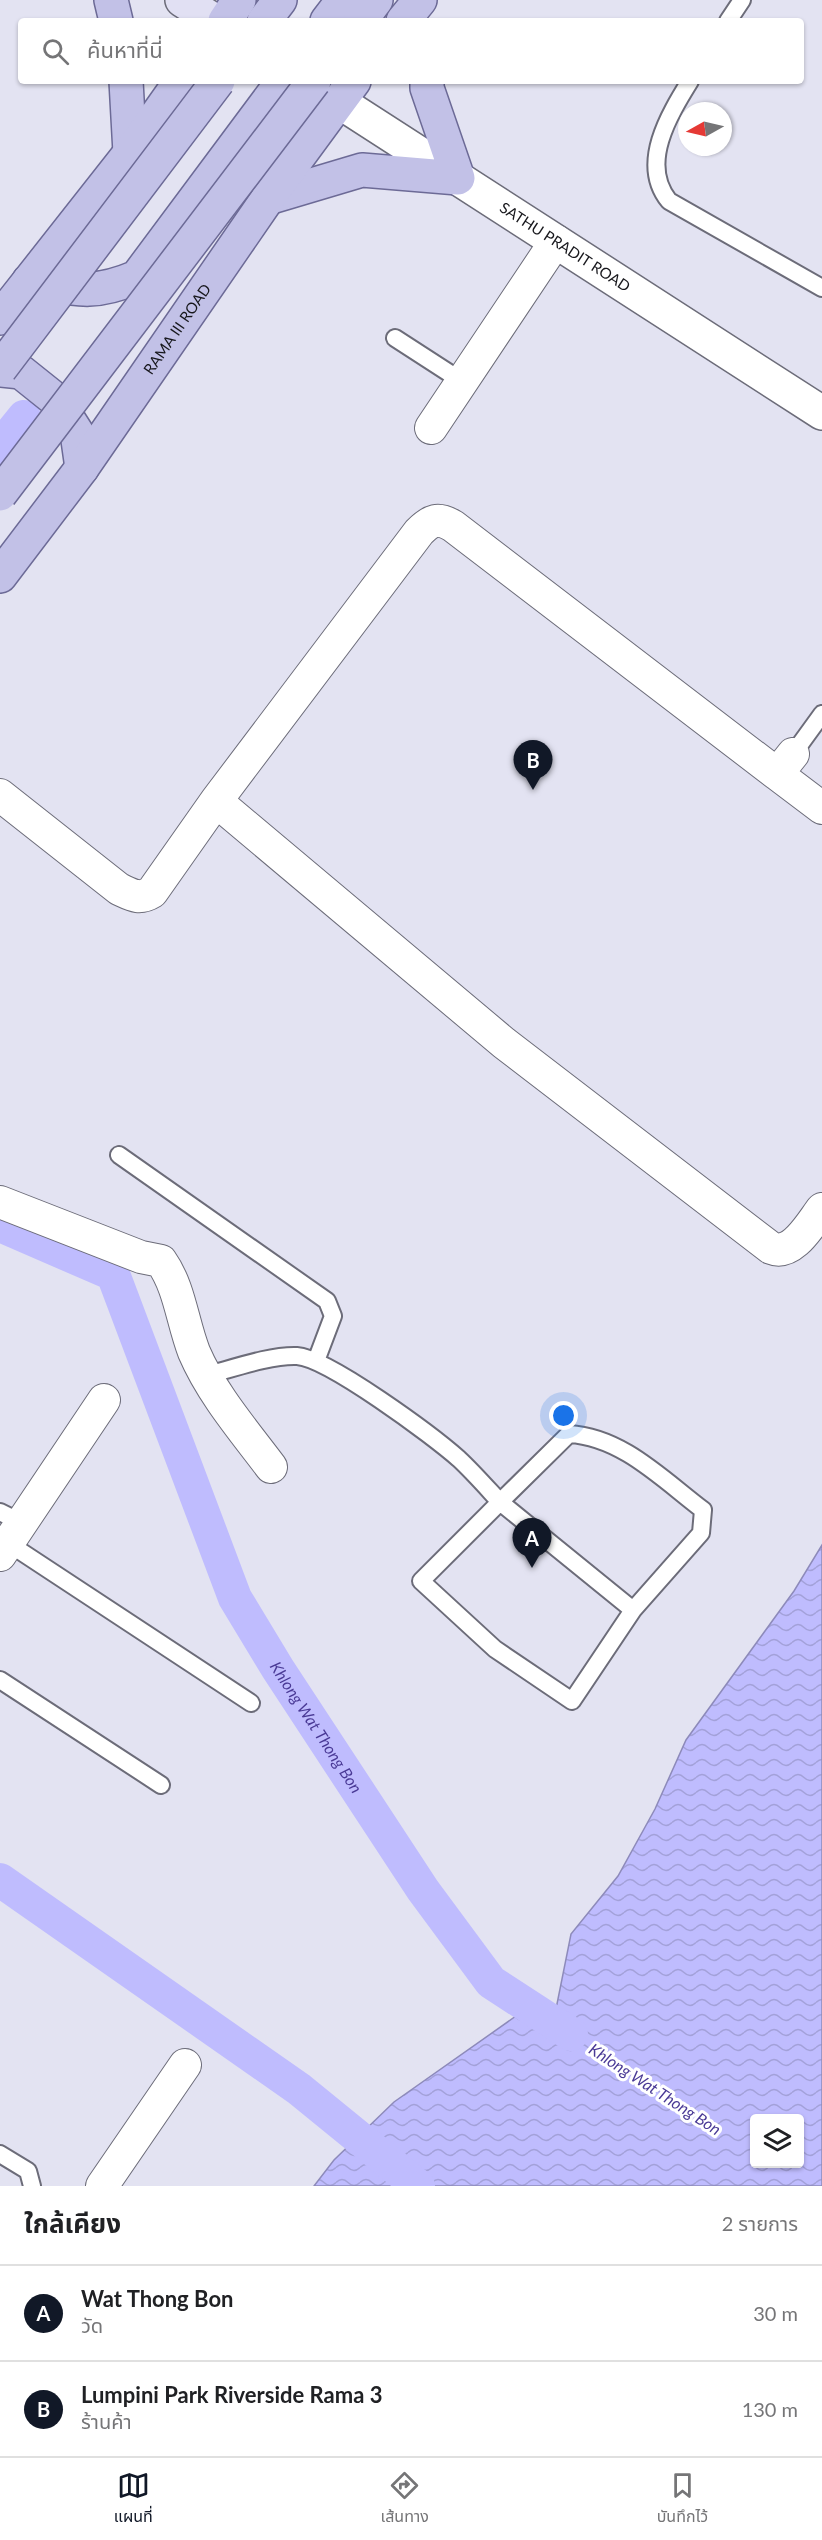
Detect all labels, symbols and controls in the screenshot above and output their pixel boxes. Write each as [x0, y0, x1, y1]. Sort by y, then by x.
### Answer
search box [18, 18, 804, 84]
icon: search [39, 35, 72, 68]
text: ค้นหาที่นี่ [87, 36, 163, 63]
north arrow [678, 102, 732, 156]
street label: SATHU PRADIT ROAD [497, 198, 634, 295]
street label: RAMA III ROAD [139, 280, 214, 378]
pin: B [514, 740, 552, 790]
your location [549, 1401, 578, 1430]
pin: A [512, 1518, 552, 1568]
water label: Khlong Wat Thong Bon [267, 1658, 367, 1796]
water label: Khlong Wat Thong Bon [586, 2039, 725, 2138]
map controls [750, 2114, 804, 2168]
button: layers [750, 2114, 804, 2168]
text: ใกล้เคียง [24, 2207, 121, 2239]
text: 2 รายการ [722, 2211, 798, 2235]
text: Wat Thong Bon [81, 2285, 233, 2312]
text: A [37, 2301, 50, 2325]
text: 30 m [753, 2301, 798, 2325]
text: วัด [81, 2313, 103, 2337]
text: Lumpini Park Riverside Rama 3 [81, 2381, 382, 2408]
text: B [37, 2397, 50, 2421]
text: 130 m [742, 2397, 798, 2421]
text: ร้านค้า [81, 2409, 132, 2433]
tab: แผนที่ [114, 2469, 153, 2529]
tab: เส้นทาง [381, 2469, 429, 2529]
tab: บันทึกไว้ [657, 2469, 708, 2529]

